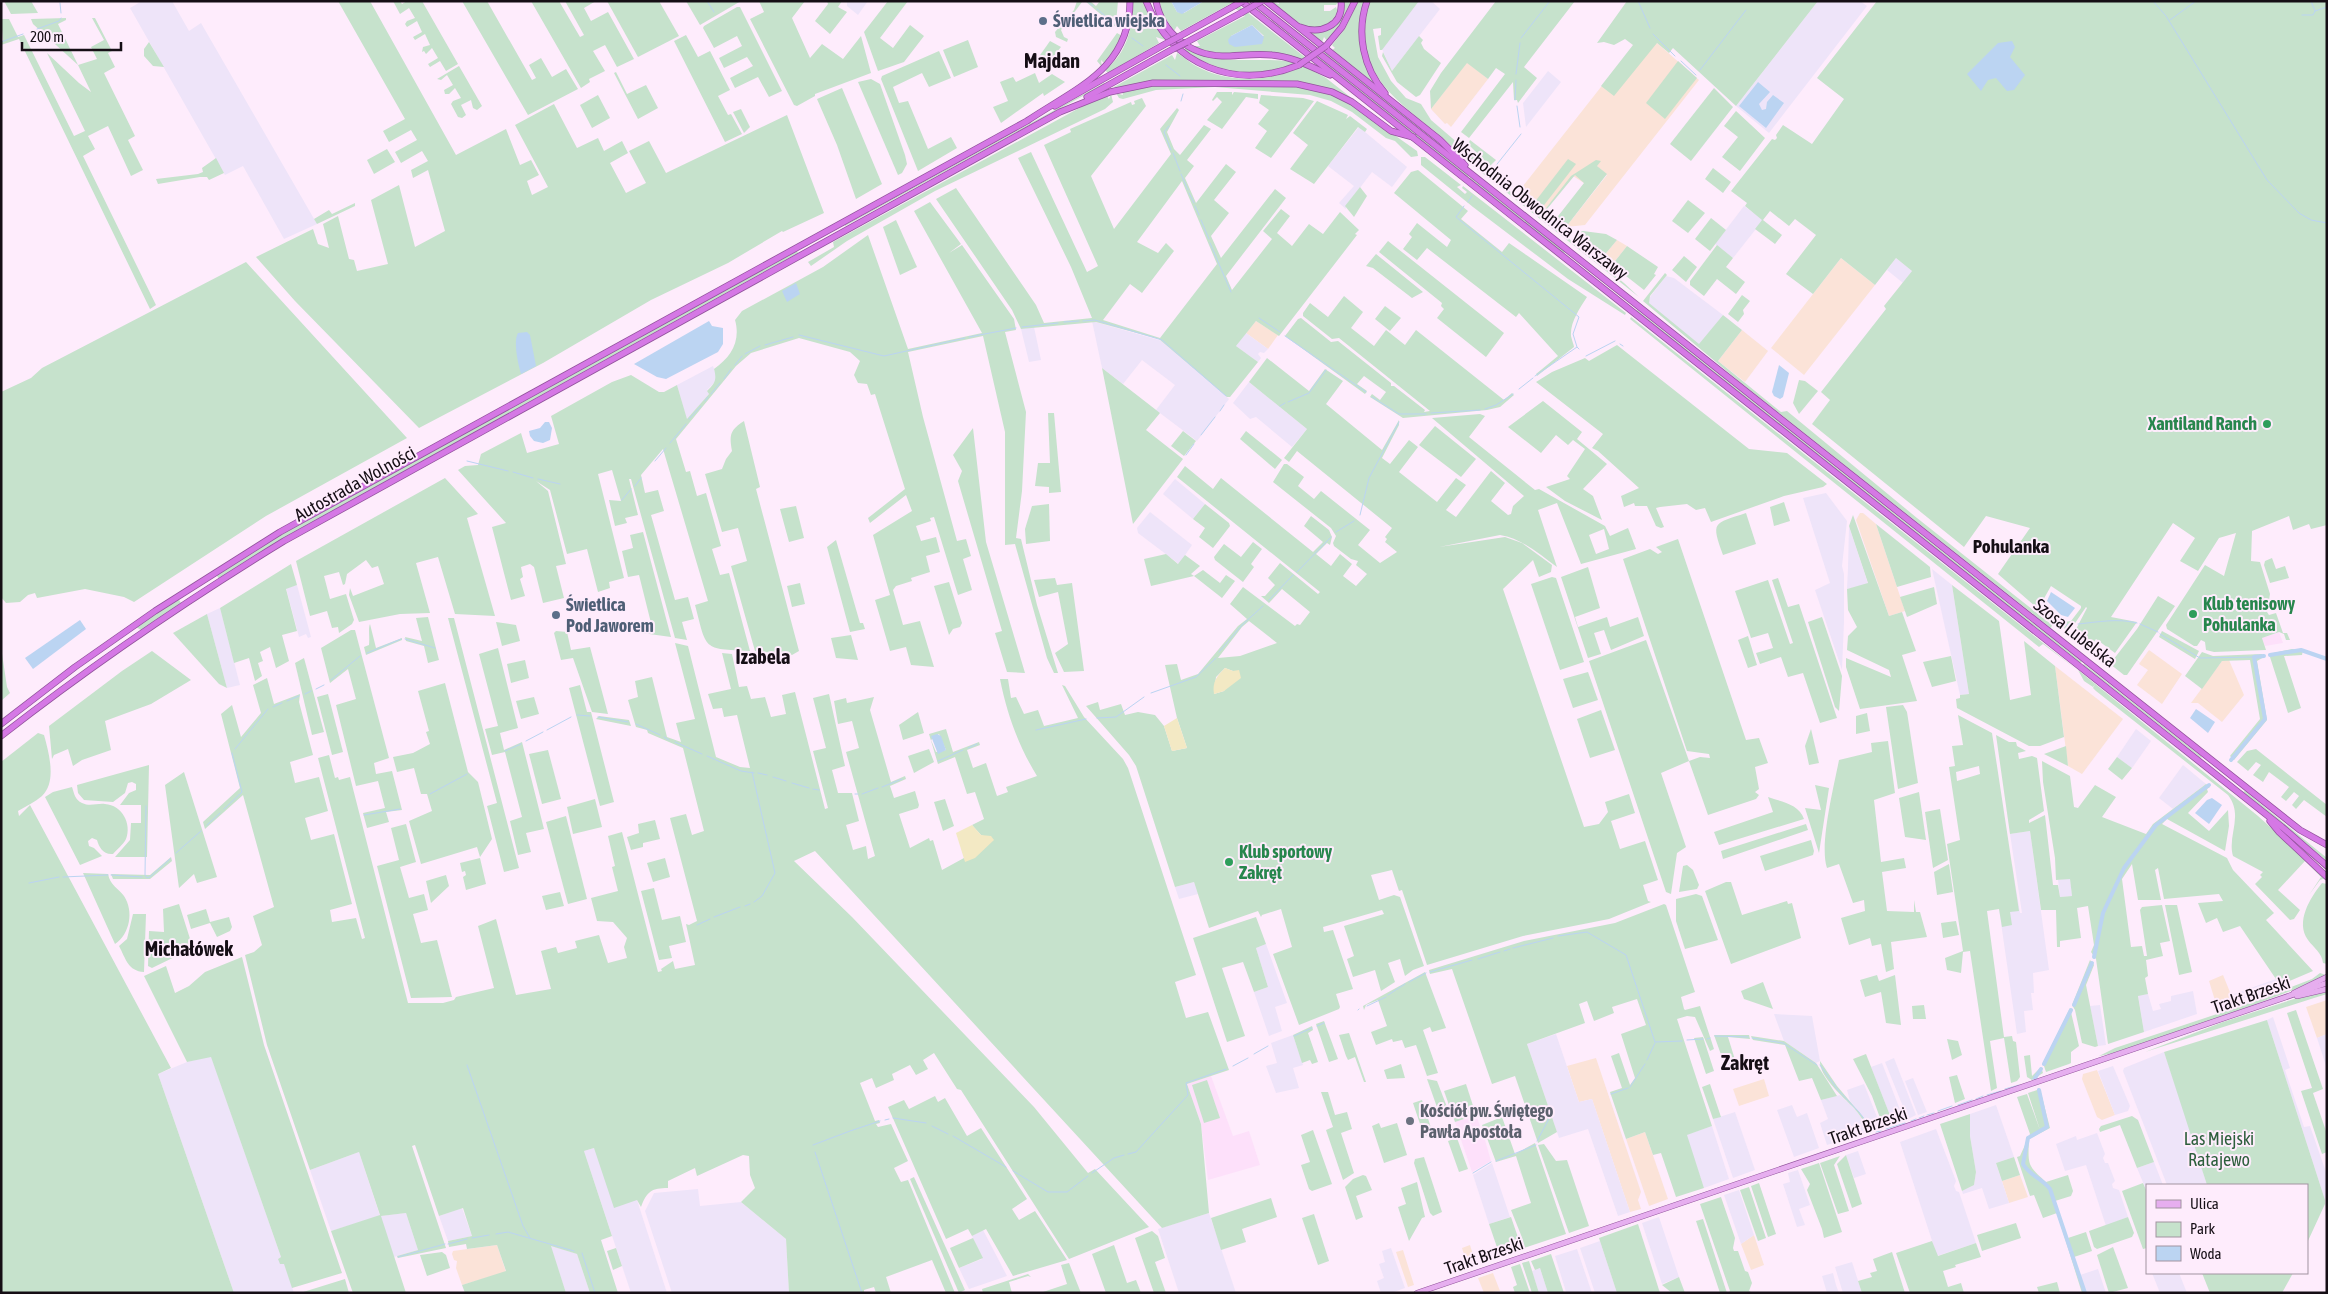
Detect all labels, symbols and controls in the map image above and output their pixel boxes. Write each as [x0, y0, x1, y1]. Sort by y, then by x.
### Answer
place label: Świetlica wiejska [1053, 10, 1165, 31]
marker: Świetlica wiejska [1037, 15, 1049, 27]
scale bar [22, 20, 121, 52]
text: 200 m [30, 28, 64, 45]
district label: Majdan [1024, 49, 1080, 72]
street label: Wschodnia Obwodnica Warszawy [1448, 133, 1632, 284]
place label: Xantiland Ranch [2147, 413, 2257, 434]
marker: Xantiland Ranch [2261, 418, 2273, 430]
street label: Autostrada Wolności [291, 442, 419, 526]
district label: Pohulanka [1973, 535, 2050, 557]
place label: Klub tenisowy Pohulanka [2203, 593, 2296, 635]
place label: Świetlica Pod Jaworem [566, 594, 654, 636]
street label: Szosa Lubelska [2030, 594, 2121, 671]
marker: Klub tenisowy Pohulanka [2187, 608, 2199, 620]
marker: Świetlica Pod Jaworem [550, 609, 562, 621]
district label: Izabela [736, 645, 790, 668]
place label: Klub sportowy Zakręt [1239, 841, 1333, 883]
marker: Klub sportowy Zakręt [1223, 856, 1235, 868]
district label: Michałówek [145, 937, 233, 960]
street label: Trakt Brzeski [2209, 971, 2293, 1018]
district label: Zakręt [1721, 1051, 1769, 1074]
place label: Kościół pw. Świętego Pawła Apostoła [1420, 1100, 1553, 1142]
street label: Trakt Brzeski [1826, 1102, 1910, 1149]
marker: Kościół pw. Świętego Pawła Apostoła [1404, 1115, 1416, 1127]
park label: Las Miejski Ratajewo [2184, 1128, 2254, 1170]
legend [2146, 1184, 2308, 1274]
text: Ulica [2190, 1195, 2219, 1212]
text: Park [2190, 1220, 2215, 1237]
street label: Trakt Brzeski [1442, 1232, 1526, 1279]
text: Woda [2190, 1245, 2222, 1262]

